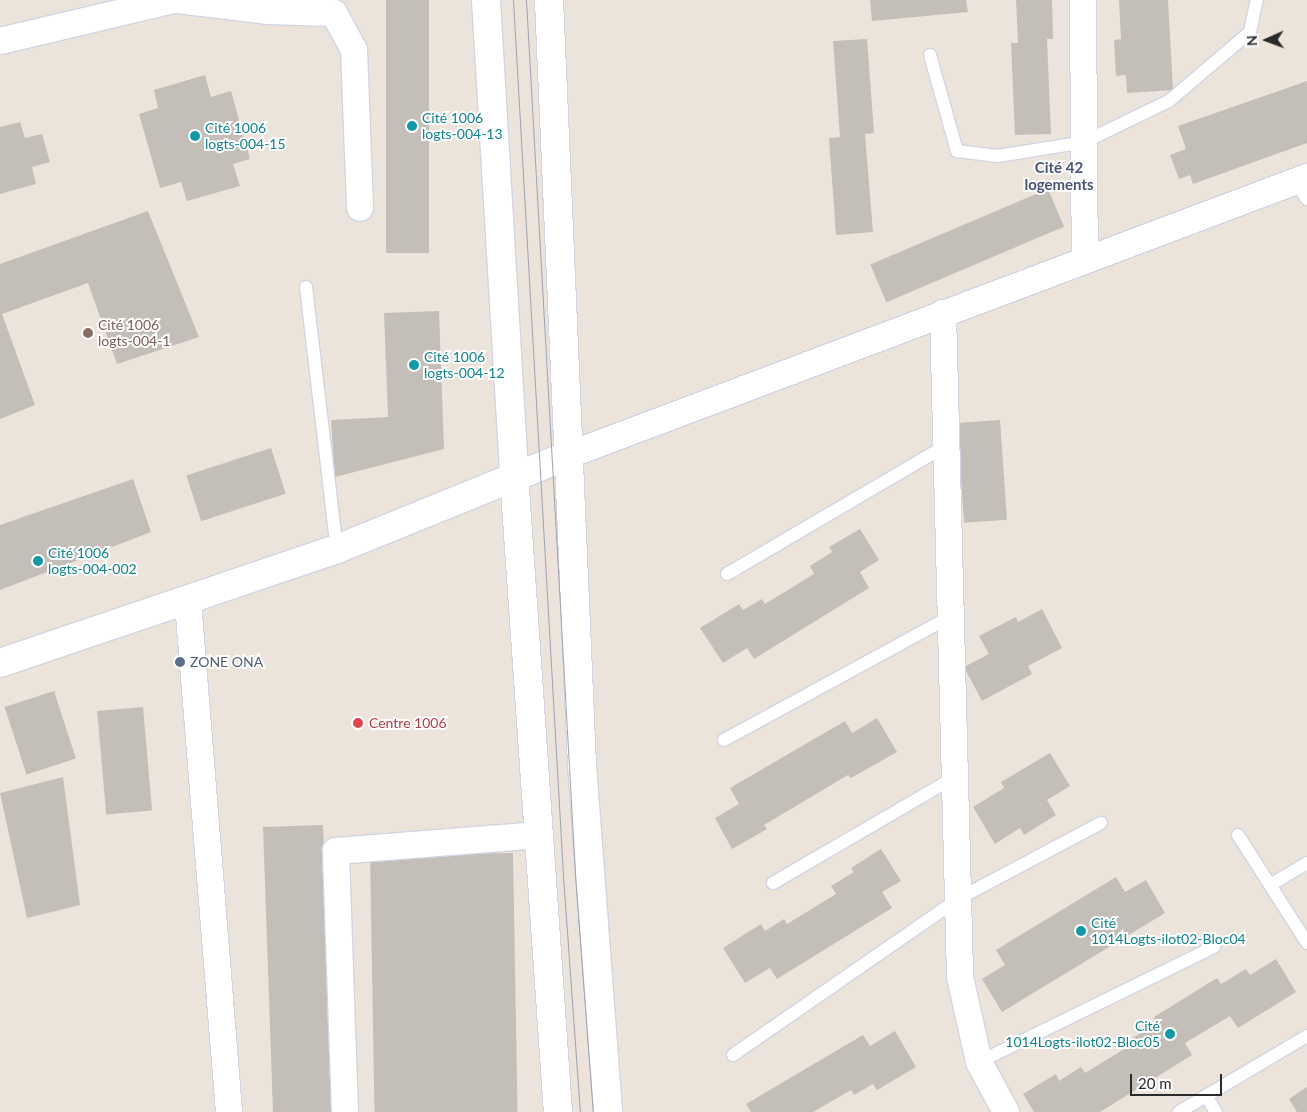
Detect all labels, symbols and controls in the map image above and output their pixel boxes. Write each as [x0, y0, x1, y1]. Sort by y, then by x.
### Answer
north arrow [1242, 15, 1292, 65]
text: N [1243, 35, 1260, 46]
place label: Cité 1006 logts-004-13 [422, 110, 503, 142]
place label: Cité 1006 logts-004-15 [205, 120, 286, 152]
marker: Cité 1006 logts-004-13 [406, 120, 418, 132]
marker: Cité 1006 logts-004-15 [189, 130, 201, 142]
district label: Cité 42 logements [1024, 158, 1094, 193]
place label: Cité 1006 logts-004-1 [98, 317, 170, 350]
marker: Cité 1006 logts-004-1 [82, 327, 94, 339]
place label: Cité 1006 logts-004-12 [424, 349, 505, 382]
marker: Cité 1006 logts-004-12 [408, 359, 420, 371]
place label: Cité 1006 logts-004-002 [48, 545, 137, 578]
marker: Cité 1006 logts-004-002 [32, 555, 44, 567]
place label: ZONE ONA [190, 654, 263, 670]
marker: ZONE ONA [174, 656, 186, 668]
place label: Centre 1006 [369, 715, 447, 731]
marker: Centre 1006 [351, 716, 365, 730]
place label: Cité 1014Logts-ilot02-Bloc04 [1091, 915, 1246, 948]
marker: Cité 1014Logts-ilot02-Bloc04 [1075, 925, 1087, 937]
place label: Cité 1014Logts-ilot02-Bloc05 [1005, 1018, 1160, 1050]
marker: Cité 1014Logts-ilot02-Bloc05 [1164, 1028, 1176, 1040]
scale bar [1132, 1064, 1224, 1096]
text: 20 m [1138, 1074, 1172, 1092]

